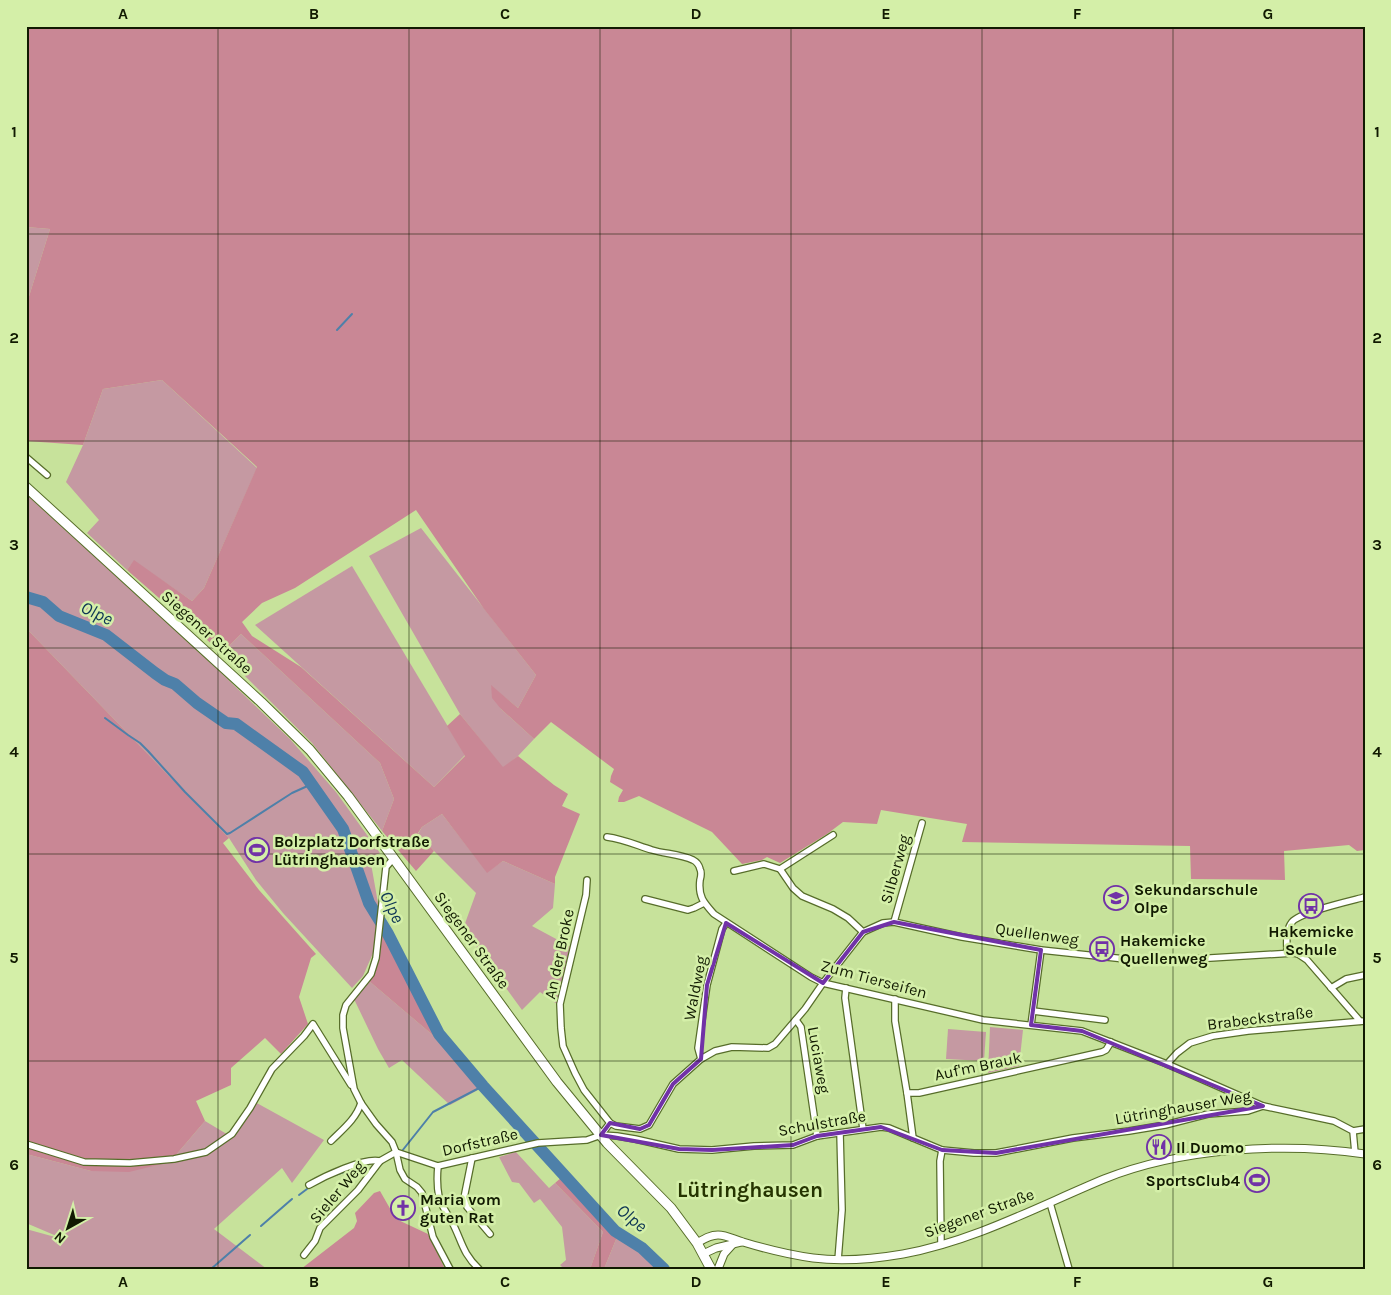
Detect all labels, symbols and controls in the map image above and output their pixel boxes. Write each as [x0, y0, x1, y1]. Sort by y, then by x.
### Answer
text: A [118, 4, 128, 23]
text: B [309, 4, 319, 23]
text: C [500, 4, 510, 23]
text: D [691, 4, 702, 23]
text: E [881, 4, 891, 23]
text: F [1073, 4, 1082, 23]
text: G [1263, 4, 1273, 23]
text: 1 [11, 122, 17, 141]
text: 1 [1374, 122, 1380, 141]
text: 2 [9, 328, 19, 347]
text: 2 [1372, 328, 1382, 347]
text: 3 [9, 535, 19, 554]
text: 3 [1372, 535, 1382, 554]
street label: Siegener Straße [158, 586, 256, 678]
water label: Olpe [77, 596, 117, 630]
text: 4 [9, 742, 19, 761]
text: 4 [1372, 742, 1382, 761]
place label: Bolzplatz Dorfstraße Lütringhausen [274, 832, 430, 869]
street label: Silberweg [876, 832, 914, 906]
sports icon: Bolzplatz Dorfstraße Lütringhausen [244, 837, 270, 863]
place label: Sekundarschule Olpe [1134, 880, 1258, 917]
school or university icon: Sekundarschule Olpe [1103, 885, 1129, 911]
water label: Olpe [375, 887, 409, 927]
street label: Siegener Straße [430, 888, 514, 992]
bus stop icon: Hakemicke Schule [1298, 893, 1324, 919]
street label: An der Broke [540, 907, 578, 1001]
street label: Quellenweg [994, 919, 1080, 949]
place label: Hakemicke Schule [1268, 922, 1354, 959]
place label: Hakemicke Quellenweg [1120, 931, 1208, 968]
bus stop icon: Hakemicke Quellenweg [1089, 936, 1115, 962]
text: 5 [9, 948, 19, 967]
text: 5 [1372, 948, 1382, 967]
street label: Waldweg [679, 954, 711, 1022]
street label: Zum Tierseifen [819, 956, 929, 1002]
street label: Brabeckstraße [1206, 1002, 1314, 1034]
street label: Luciaweg [804, 1025, 834, 1095]
street label: Auf'm Brauk [933, 1048, 1023, 1084]
street label: Lütringhauser Weg [1113, 1086, 1253, 1128]
street label: Schulstraße [777, 1106, 867, 1140]
street label: Dorfstraße [440, 1124, 520, 1160]
restaurant icon: Il Duomo [1146, 1134, 1172, 1160]
place label: Il Duomo [1176, 1138, 1244, 1157]
text: 6 [9, 1155, 19, 1174]
text: 6 [1372, 1155, 1382, 1174]
street label: Sieler Weg [305, 1157, 369, 1227]
sports icon: SportsClub4 [1244, 1167, 1270, 1193]
place label: SportsClub4 [1146, 1171, 1240, 1190]
district label: Lütringhausen [677, 1178, 823, 1202]
street label: Siegener Straße [921, 1184, 1037, 1242]
place label: Maria vom guten Rat [420, 1190, 501, 1227]
church icon: Maria vom guten Rat [390, 1195, 416, 1221]
water label: Olpe [612, 1199, 652, 1237]
north arrow [42, 1202, 92, 1252]
text: N [51, 1228, 69, 1247]
text: A [118, 1272, 128, 1291]
text: B [309, 1272, 319, 1291]
text: C [500, 1272, 510, 1291]
text: D [691, 1272, 702, 1291]
text: E [881, 1272, 891, 1291]
text: F [1073, 1272, 1082, 1291]
text: G [1263, 1272, 1273, 1291]

